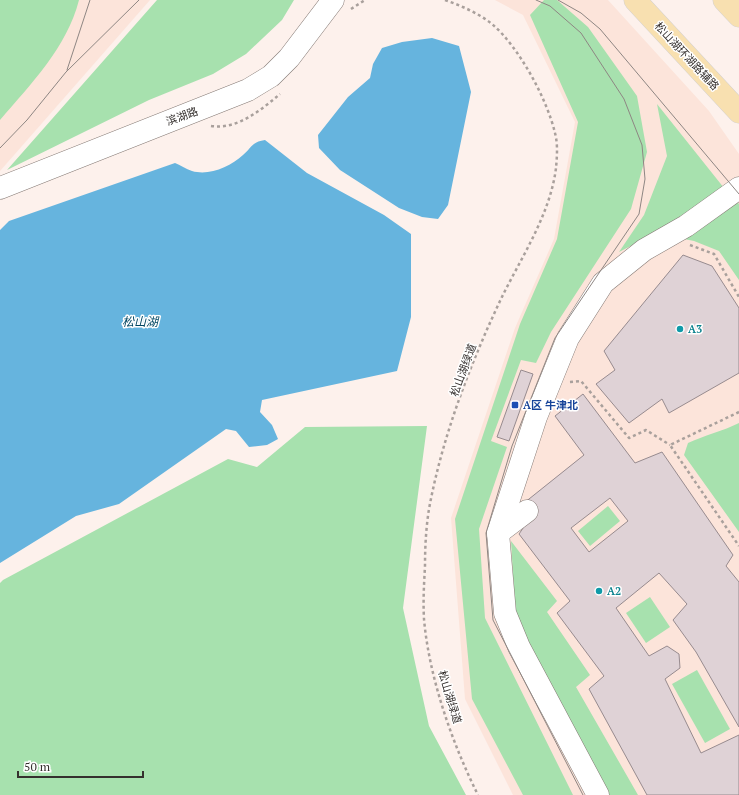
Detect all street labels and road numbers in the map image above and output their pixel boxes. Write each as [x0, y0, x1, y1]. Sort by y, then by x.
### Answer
street label: 松山湖环湖路辅路 [652, 19, 722, 93]
street label: 滨湖路 [164, 104, 200, 128]
street label: 松山湖绿道 [447, 342, 479, 398]
street label: 松山湖绿道 [435, 669, 465, 725]

